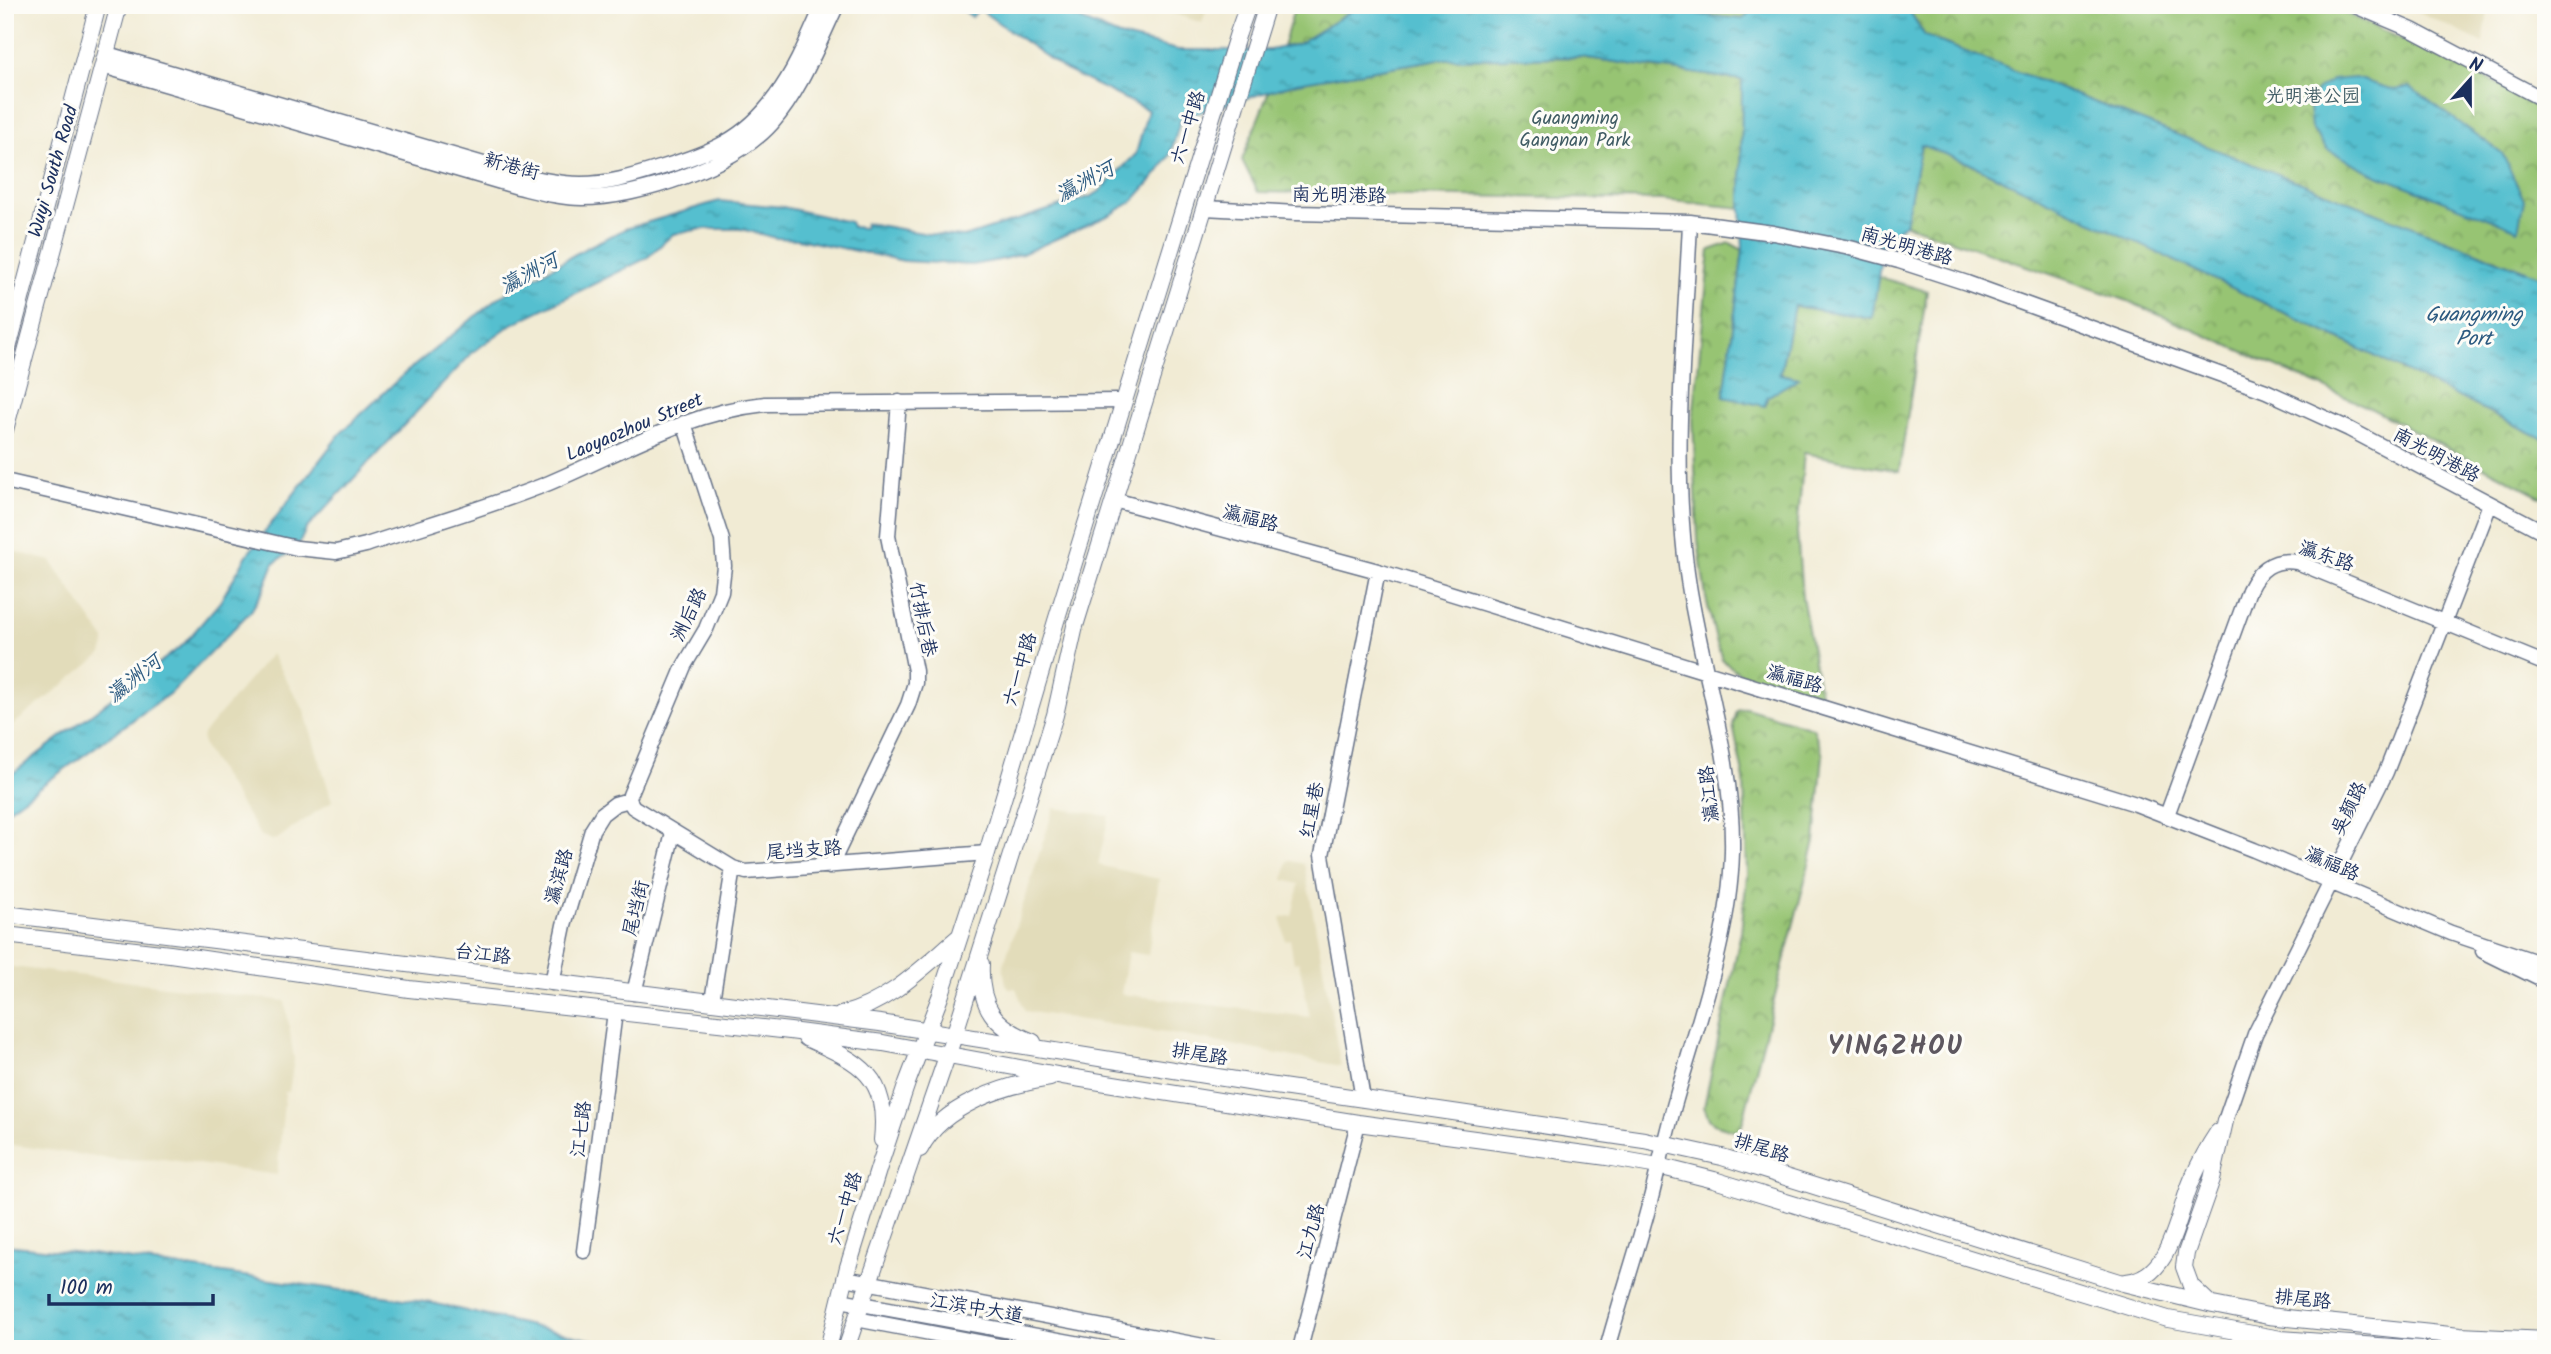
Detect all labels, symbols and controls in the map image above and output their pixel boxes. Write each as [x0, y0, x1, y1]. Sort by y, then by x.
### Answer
north arrow [2436, 46, 2506, 116]
text: N [2464, 50, 2486, 82]
park label: 光明港公园 [2265, 82, 2361, 112]
street label: 六一中路 [1163, 87, 1214, 168]
street label: Wuyi South Road [21, 101, 87, 241]
park label: Guangming Gangnan Park [1520, 104, 1631, 156]
street label: 新港街 [480, 145, 543, 189]
water label: 瀛洲河 [1050, 152, 1124, 212]
street label: 南光明港路 [1291, 180, 1387, 212]
street label: 南光明港路 [1857, 219, 1956, 274]
water label: 瀛洲河 [494, 244, 568, 304]
water label: Guangming Port [2426, 299, 2523, 356]
street label: Laoyaozhou Street [562, 385, 709, 470]
street label: 南光明港路 [2387, 420, 2485, 491]
street label: 瀛福路 [1219, 497, 1282, 541]
street label: 瀛东路 [2295, 533, 2358, 580]
street label: 竹排后巷 [900, 579, 944, 660]
street label: 洲后路 [664, 583, 716, 647]
street label: 六一中路 [996, 629, 1046, 710]
water label: 瀛洲河 [100, 645, 172, 712]
street label: 瀛福路 [1763, 658, 1826, 702]
street label: 瀛江路 [1692, 764, 1728, 824]
street label: 吴颜路 [2324, 777, 2376, 841]
street label: 红星巷 [1293, 780, 1333, 841]
street label: 尾垱支路 [765, 833, 843, 869]
street label: 瀛福路 [2300, 840, 2364, 890]
street label: 瀛滨路 [538, 845, 582, 908]
street label: 尾垱街 [615, 877, 658, 940]
street label: 台江路 [453, 937, 513, 973]
district label: YINGZHOU [1828, 1026, 1964, 1068]
street label: 排尾路 [1169, 1036, 1230, 1074]
street label: 江七路 [564, 1099, 600, 1159]
street label: 排尾路 [1730, 1126, 1793, 1172]
street label: 六一中路 [820, 1168, 871, 1249]
street label: 江九路 [1290, 1200, 1334, 1263]
scale bar [49, 1263, 214, 1307]
text: 100 m [60, 1272, 113, 1305]
street label: 排尾路 [2273, 1282, 2333, 1318]
street label: 江滨中大道 [927, 1286, 1026, 1332]

